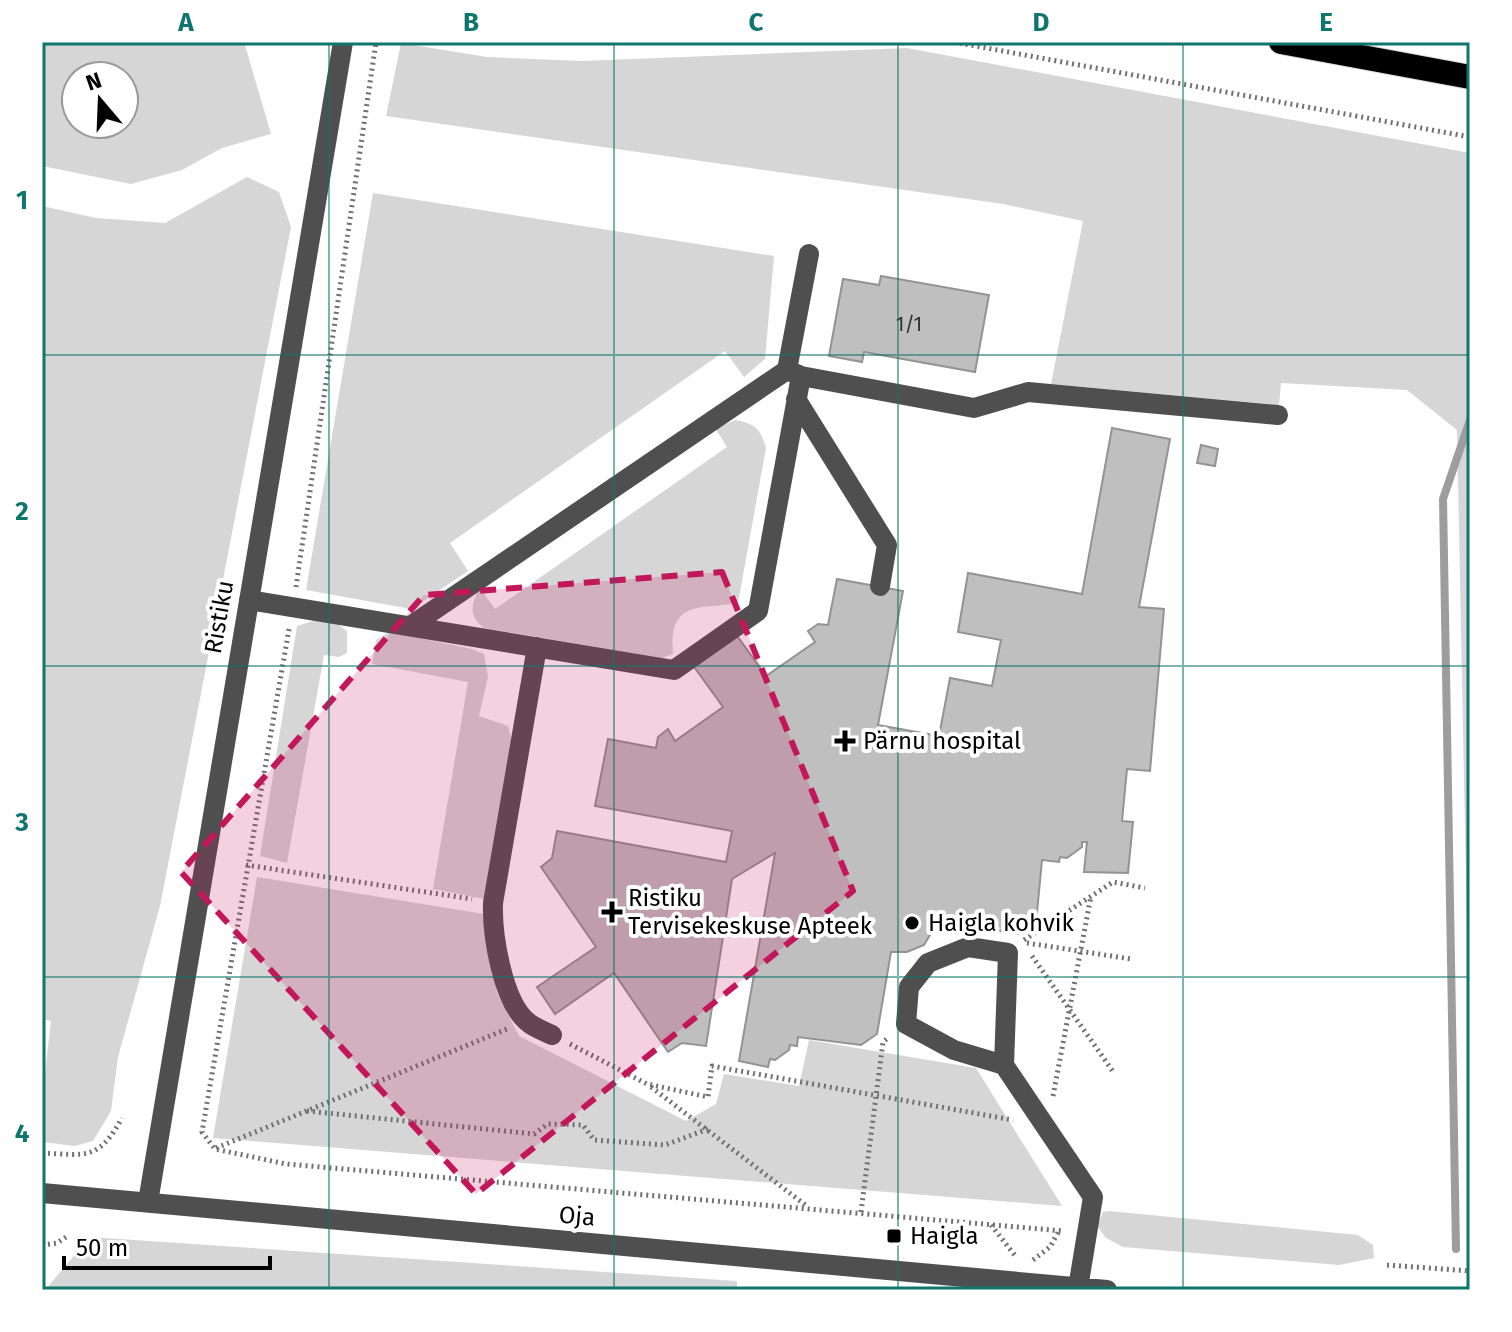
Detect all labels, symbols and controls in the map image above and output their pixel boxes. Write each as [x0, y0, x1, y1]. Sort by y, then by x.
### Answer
text: A [177, 7, 194, 38]
text: B [463, 7, 479, 38]
text: C [749, 7, 764, 38]
text: D [1033, 7, 1050, 38]
text: E [1319, 7, 1333, 38]
north arrow [60, 60, 140, 140]
text: N [82, 66, 105, 97]
text: 1 [16, 185, 28, 216]
house number: 1/1 [896, 312, 922, 336]
text: 2 [15, 496, 29, 527]
street label: Ristiku [199, 578, 239, 656]
place label: Pärnu hospital [863, 727, 1021, 755]
marker: Pärnu hospital [834, 730, 856, 752]
text: 3 [14, 807, 29, 838]
place label: Ristiku Tervisekeskuse Apteek [628, 884, 873, 940]
marker: Ristiku Tervisekeskuse Apteek [603, 903, 621, 921]
place label: Haigla kohvik [928, 909, 1075, 937]
marker: Haigla kohvik [903, 914, 921, 932]
text: 4 [15, 1118, 30, 1149]
street label: Oja [558, 1200, 596, 1232]
scale bar [64, 1220, 270, 1270]
place label: Haigla [910, 1222, 979, 1250]
marker: Haigla [885, 1227, 903, 1245]
text: 50 m [76, 1234, 128, 1262]

